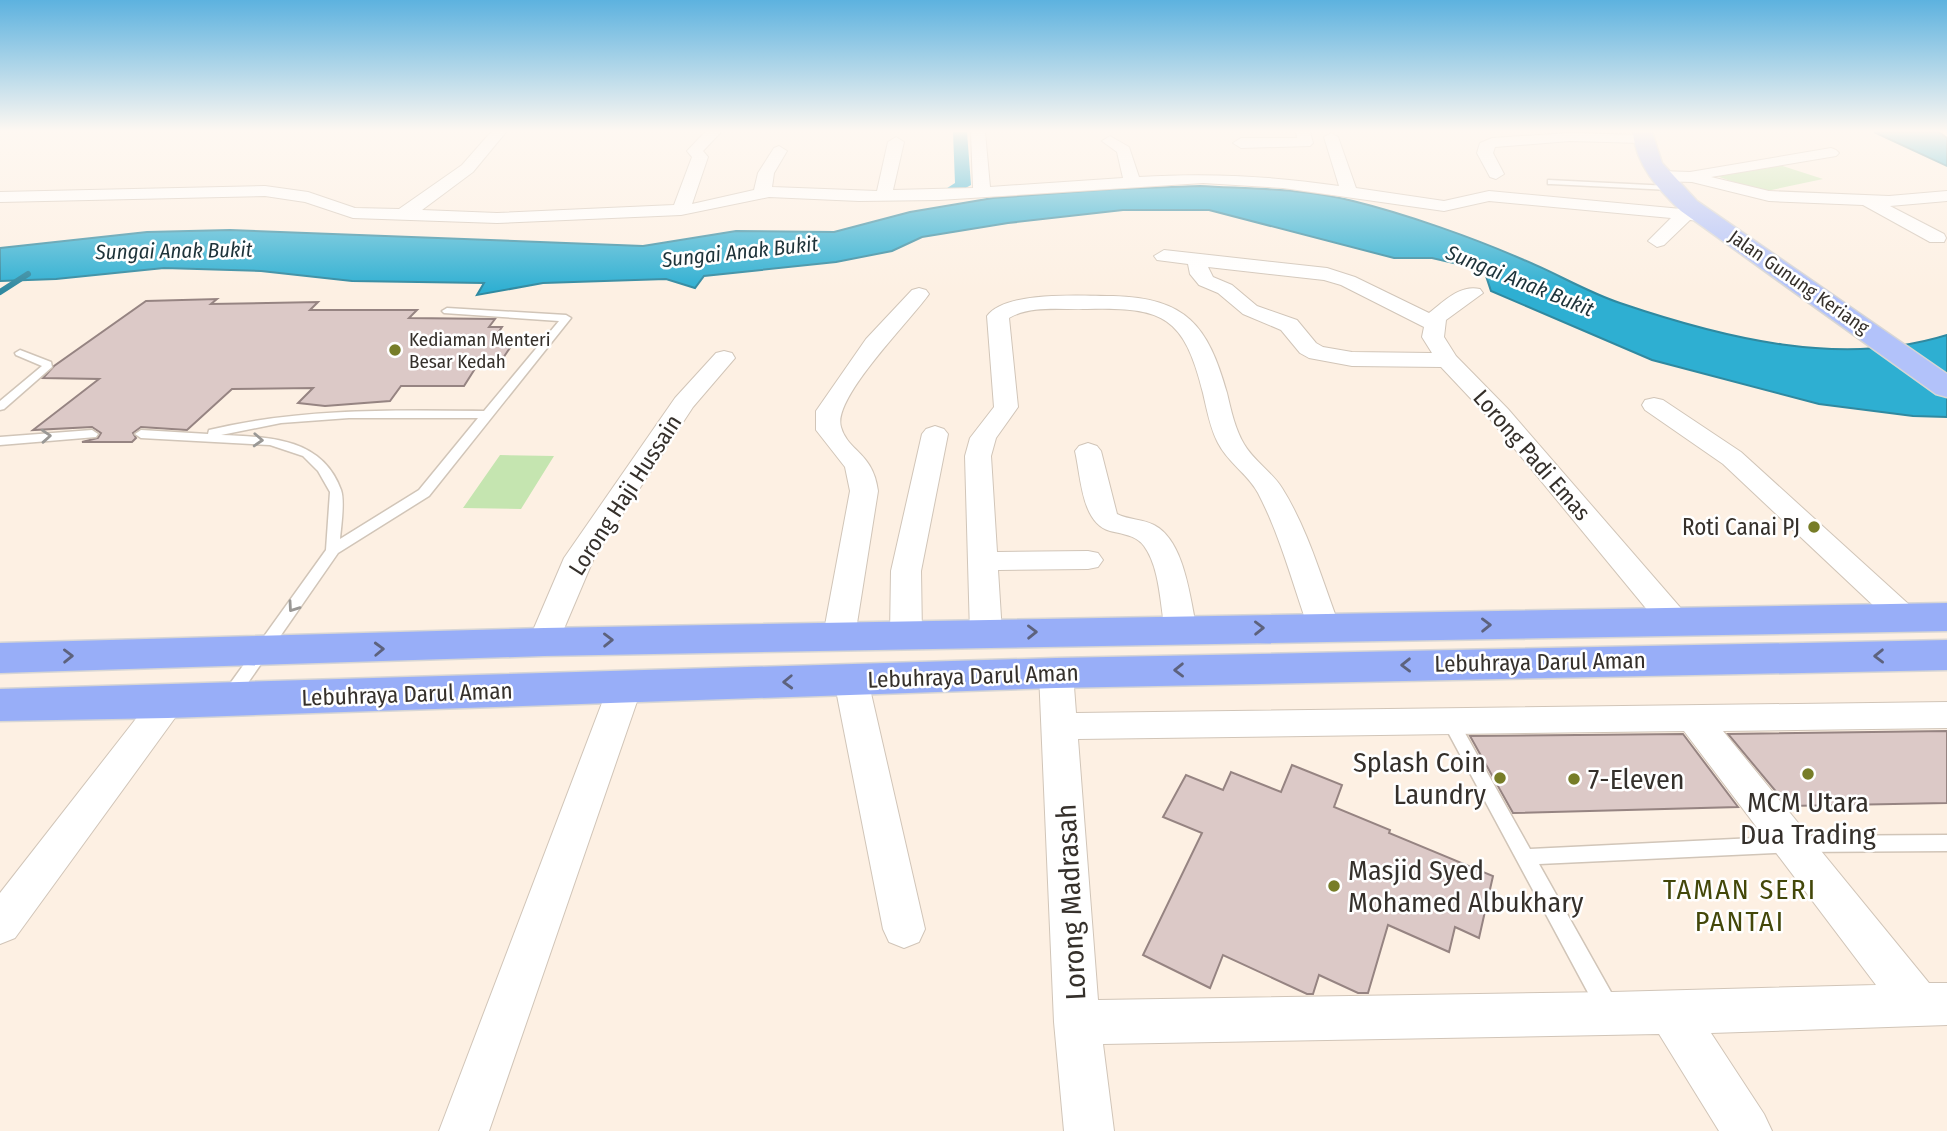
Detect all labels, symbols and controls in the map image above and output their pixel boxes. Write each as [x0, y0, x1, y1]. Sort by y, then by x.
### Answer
street label: Jalan Gunung Keriang [1724, 225, 1874, 339]
water label: Sungai Anak Bukit [660, 231, 820, 273]
water label: Sungai Anak Bukit [94, 237, 253, 265]
water label: Sungai Anak Bukit [1441, 239, 1598, 323]
place label: Kediaman Menteri Besar Kedah [409, 328, 551, 373]
marker: Kediaman Menteri Besar Kedah [387, 342, 403, 358]
street label: Lorong Padi Emas [1468, 384, 1597, 526]
street label: Lorong Haji Hussain [563, 409, 687, 581]
one-way arrow [41, 429, 52, 444]
one-way arrow [253, 432, 264, 447]
place label: Roti Canai PJ [1682, 513, 1800, 541]
marker: Roti Canai PJ [1806, 519, 1822, 535]
one-way arrow [289, 599, 301, 612]
one-way arrow [1481, 617, 1492, 632]
one-way arrow [1254, 621, 1265, 636]
one-way arrow [1026, 625, 1037, 640]
one-way arrow [603, 633, 614, 648]
one-way arrow [374, 641, 385, 656]
street label: Lebuhraya Darul Aman [1434, 646, 1646, 678]
one-way arrow [63, 648, 74, 664]
one-way arrow [1873, 648, 1884, 664]
one-way arrow [1401, 657, 1411, 673]
street label: Lebuhraya Darul Aman [867, 658, 1079, 694]
one-way arrow [1173, 662, 1184, 678]
one-way arrow [782, 675, 793, 690]
street label: Lebuhraya Darul Aman [301, 676, 513, 712]
place label: Splash Coin Laundry [1353, 746, 1486, 811]
place label: 7-Eleven [1588, 763, 1685, 796]
marker: MCM Utara Dua Trading [1800, 766, 1816, 782]
marker: Splash Coin Laundry [1492, 770, 1508, 786]
marker: 7-Eleven [1566, 771, 1582, 787]
place label: MCM Utara Dua Trading [1740, 786, 1877, 851]
street label: Lorong Madrasah [1049, 803, 1093, 1001]
place label: Masjid Syed Mohamed Albukhary [1348, 854, 1584, 919]
district label: TAMAN SERI PANTAI [1663, 873, 1817, 938]
marker: Masjid Syed Mohamed Albukhary [1326, 878, 1342, 894]

